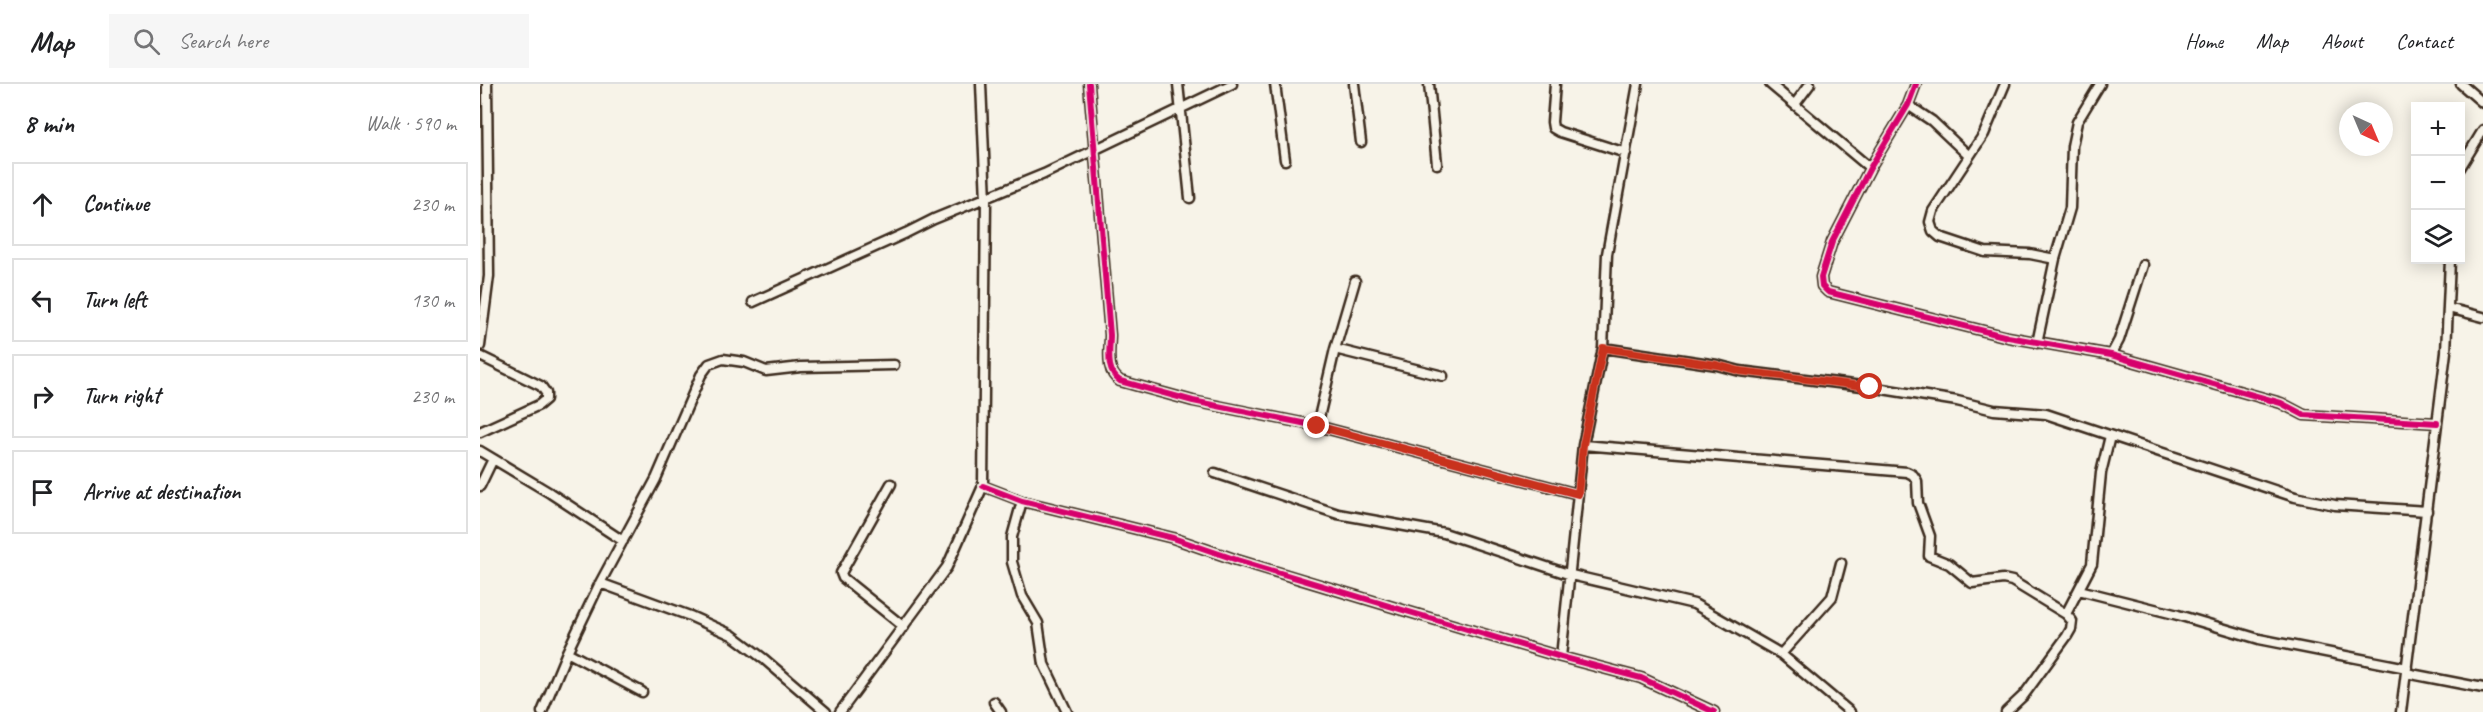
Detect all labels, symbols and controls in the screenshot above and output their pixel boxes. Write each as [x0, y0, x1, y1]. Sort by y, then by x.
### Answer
search box [109, 14, 529, 68]
text: Map [30, 24, 73, 59]
icon: search [130, 25, 163, 58]
text: Search here [178, 27, 268, 55]
text: Home [2185, 28, 2223, 54]
text: Map [2256, 28, 2288, 54]
text: About [2321, 28, 2363, 54]
text: Contact [2396, 28, 2453, 54]
north arrow [2339, 102, 2393, 156]
map controls [2411, 102, 2465, 264]
button: + [2411, 102, 2465, 156]
text: 8 min [24, 107, 74, 140]
text: Walk · 590 m [366, 111, 456, 136]
button: − [2411, 156, 2465, 210]
icon: ahead [26, 188, 59, 221]
text: Continue [83, 190, 149, 218]
text: 230 m [411, 192, 454, 217]
button: layers [2411, 210, 2465, 264]
icon: left [26, 284, 59, 317]
text: Turn left [83, 286, 147, 314]
text: 130 m [411, 288, 454, 313]
route start [1856, 373, 1882, 399]
icon: right [26, 380, 59, 413]
text: Turn right [83, 382, 160, 410]
text: 230 m [411, 384, 454, 409]
route end [1303, 412, 1329, 438]
icon: arrive [26, 476, 59, 509]
text: Arrive at destination [83, 478, 240, 506]

